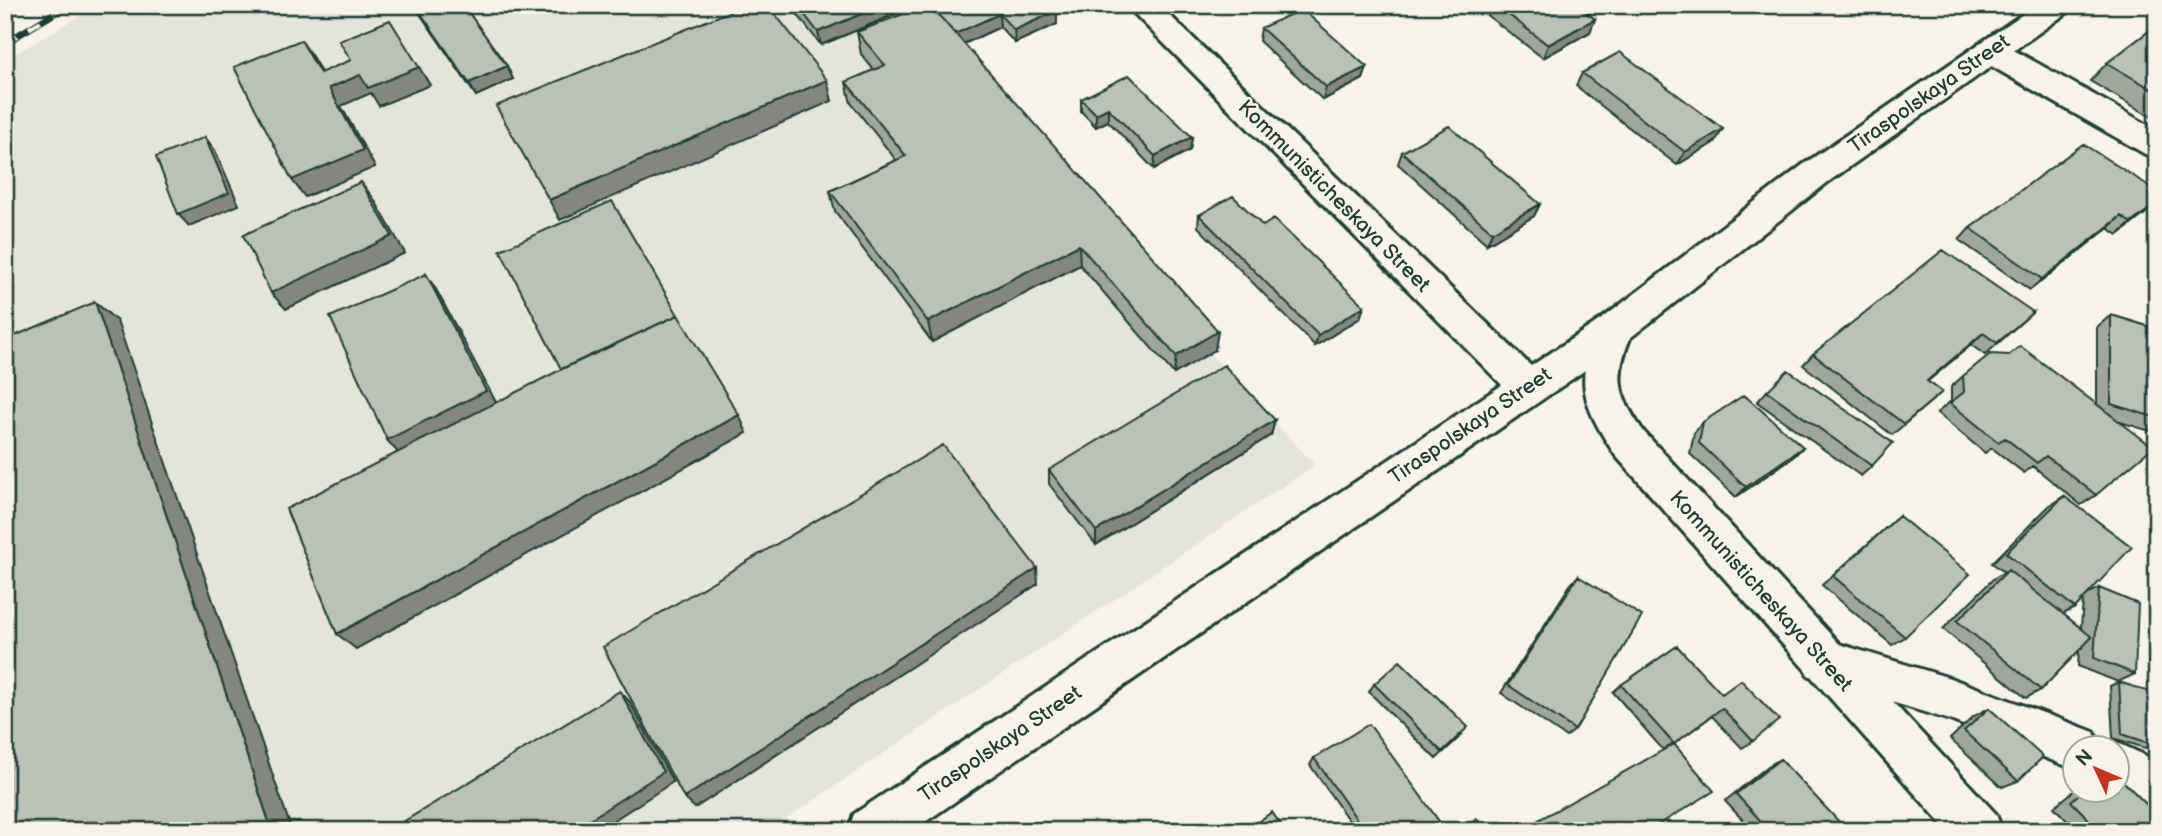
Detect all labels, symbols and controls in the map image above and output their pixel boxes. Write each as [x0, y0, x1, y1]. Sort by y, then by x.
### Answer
street label: Tiraspolskaya Street [1844, 29, 2015, 159]
street label: Kommunisticheskaya Street [1233, 95, 1436, 298]
street label: Tiraspolskaya Street [1384, 362, 1557, 490]
street label: Kommunisticheskaya Street [1664, 486, 1858, 697]
street label: Tiraspolskaya Street [914, 680, 1087, 808]
north arrow [2060, 734, 2130, 804]
text: N [2072, 745, 2098, 771]

